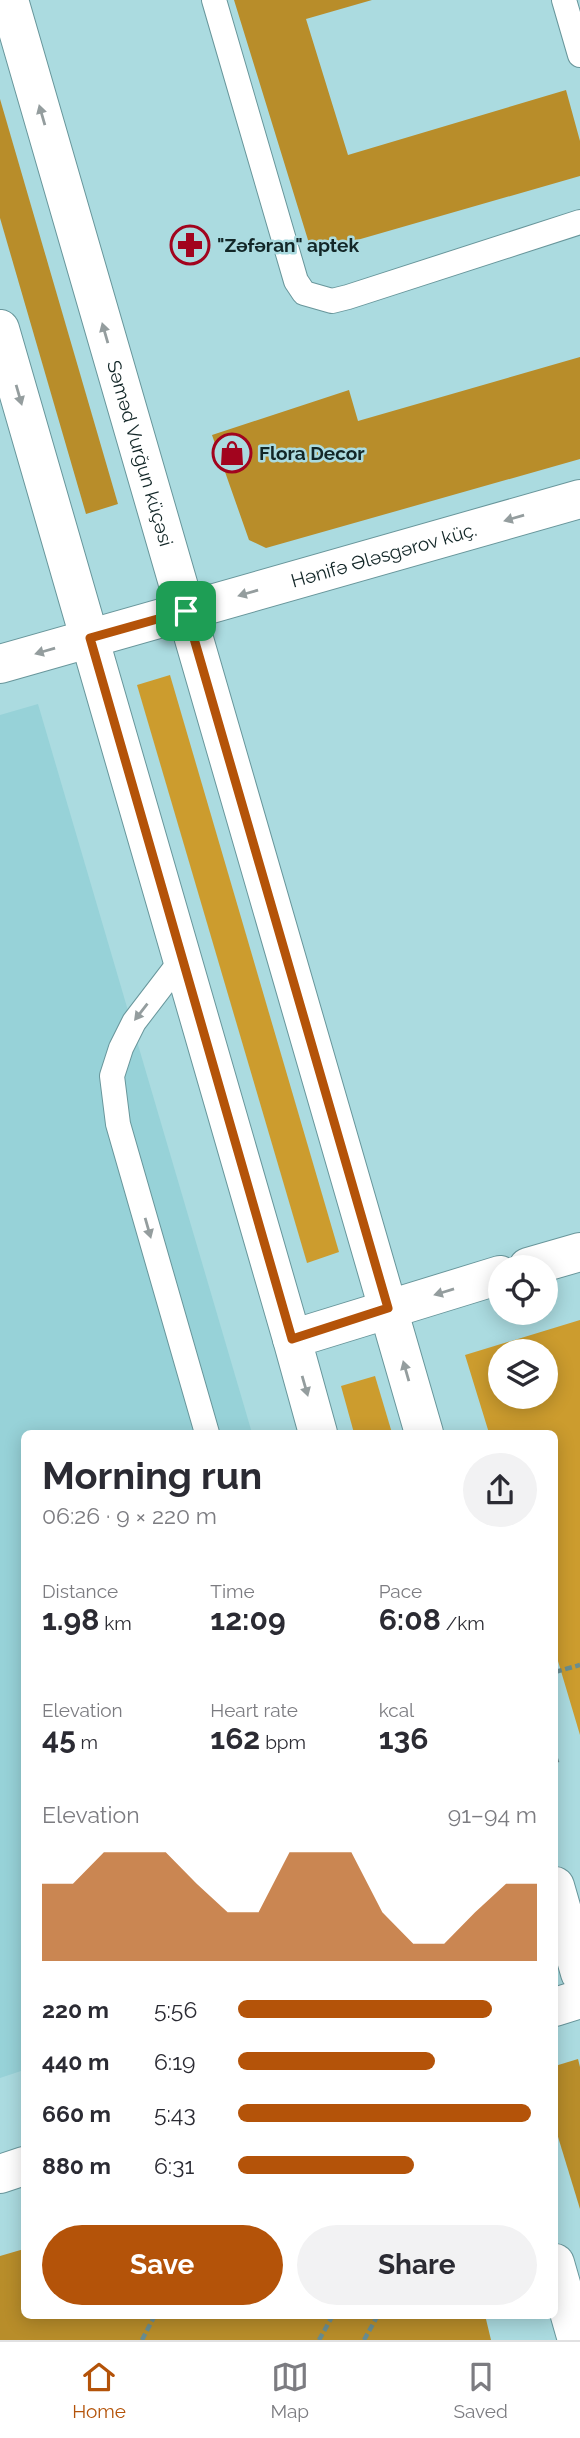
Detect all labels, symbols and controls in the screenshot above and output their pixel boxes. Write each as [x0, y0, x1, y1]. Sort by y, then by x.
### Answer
one-way arrow [37, 104, 47, 125]
pharmacy icon: "Zəfəran" aptek [169, 224, 211, 266]
place label: "Zəfəran" aptek [217, 234, 359, 256]
one-way arrow [100, 323, 110, 344]
street label: Səməd Vurğun küçəsi [103, 358, 178, 549]
one-way arrow [15, 385, 25, 406]
shop icon: Flora Decor [211, 432, 253, 474]
place label: Flora Decor [259, 442, 365, 464]
one-way arrow [504, 513, 525, 523]
street label: Hənifə Ələsgərov küç. [288, 518, 479, 592]
pin [156, 581, 216, 641]
one-way arrow [237, 588, 258, 598]
icon: arrive [167, 592, 205, 630]
one-way arrow [34, 646, 55, 656]
one-way arrow [134, 1003, 149, 1021]
one-way arrow [143, 1218, 153, 1239]
map controls [488, 1255, 558, 1409]
button: locate [488, 1255, 558, 1325]
one-way arrow [434, 1287, 455, 1297]
button: layers [488, 1339, 558, 1409]
one-way arrow [400, 1360, 411, 1382]
one-way arrow [300, 1375, 311, 1397]
text: Morning run [42, 1453, 262, 1498]
button: share [463, 1453, 537, 1527]
text: 06:26 · 9 × 220 m [42, 1502, 217, 1529]
text: Distance [42, 1580, 118, 1602]
text: Time [210, 1580, 255, 1602]
text: Pace [379, 1580, 422, 1602]
text: 1.98 [42, 1602, 99, 1637]
text: 12:09 [210, 1602, 286, 1637]
text: 6:08 [379, 1602, 441, 1637]
text: km [99, 1612, 132, 1634]
text: /km [441, 1612, 485, 1634]
text: Elevation [42, 1699, 123, 1721]
text: Heart rate [210, 1699, 298, 1721]
text: kcal [379, 1699, 414, 1721]
text: 45 [42, 1721, 76, 1756]
text: 162 [210, 1721, 260, 1756]
text: 136 [379, 1721, 428, 1756]
text: m [76, 1731, 98, 1753]
text: bpm [260, 1731, 306, 1753]
text: Elevation [42, 1801, 140, 1828]
text: 91–94 m [448, 1801, 537, 1828]
text: 220 m [42, 1996, 109, 2023]
text: 5:56 [154, 1996, 197, 2023]
text: 440 m [42, 2048, 109, 2075]
text: 6:19 [154, 2048, 196, 2075]
text: 660 m [42, 2100, 111, 2127]
text: 5:43 [154, 2100, 196, 2127]
text: 880 m [42, 2152, 111, 2179]
text: 6:31 [154, 2152, 194, 2179]
button: Save [42, 2225, 283, 2305]
button: Share [297, 2225, 537, 2305]
tab: Home [72, 2358, 126, 2422]
tab: Map [270, 2358, 309, 2422]
tab: Saved [453, 2358, 508, 2422]

